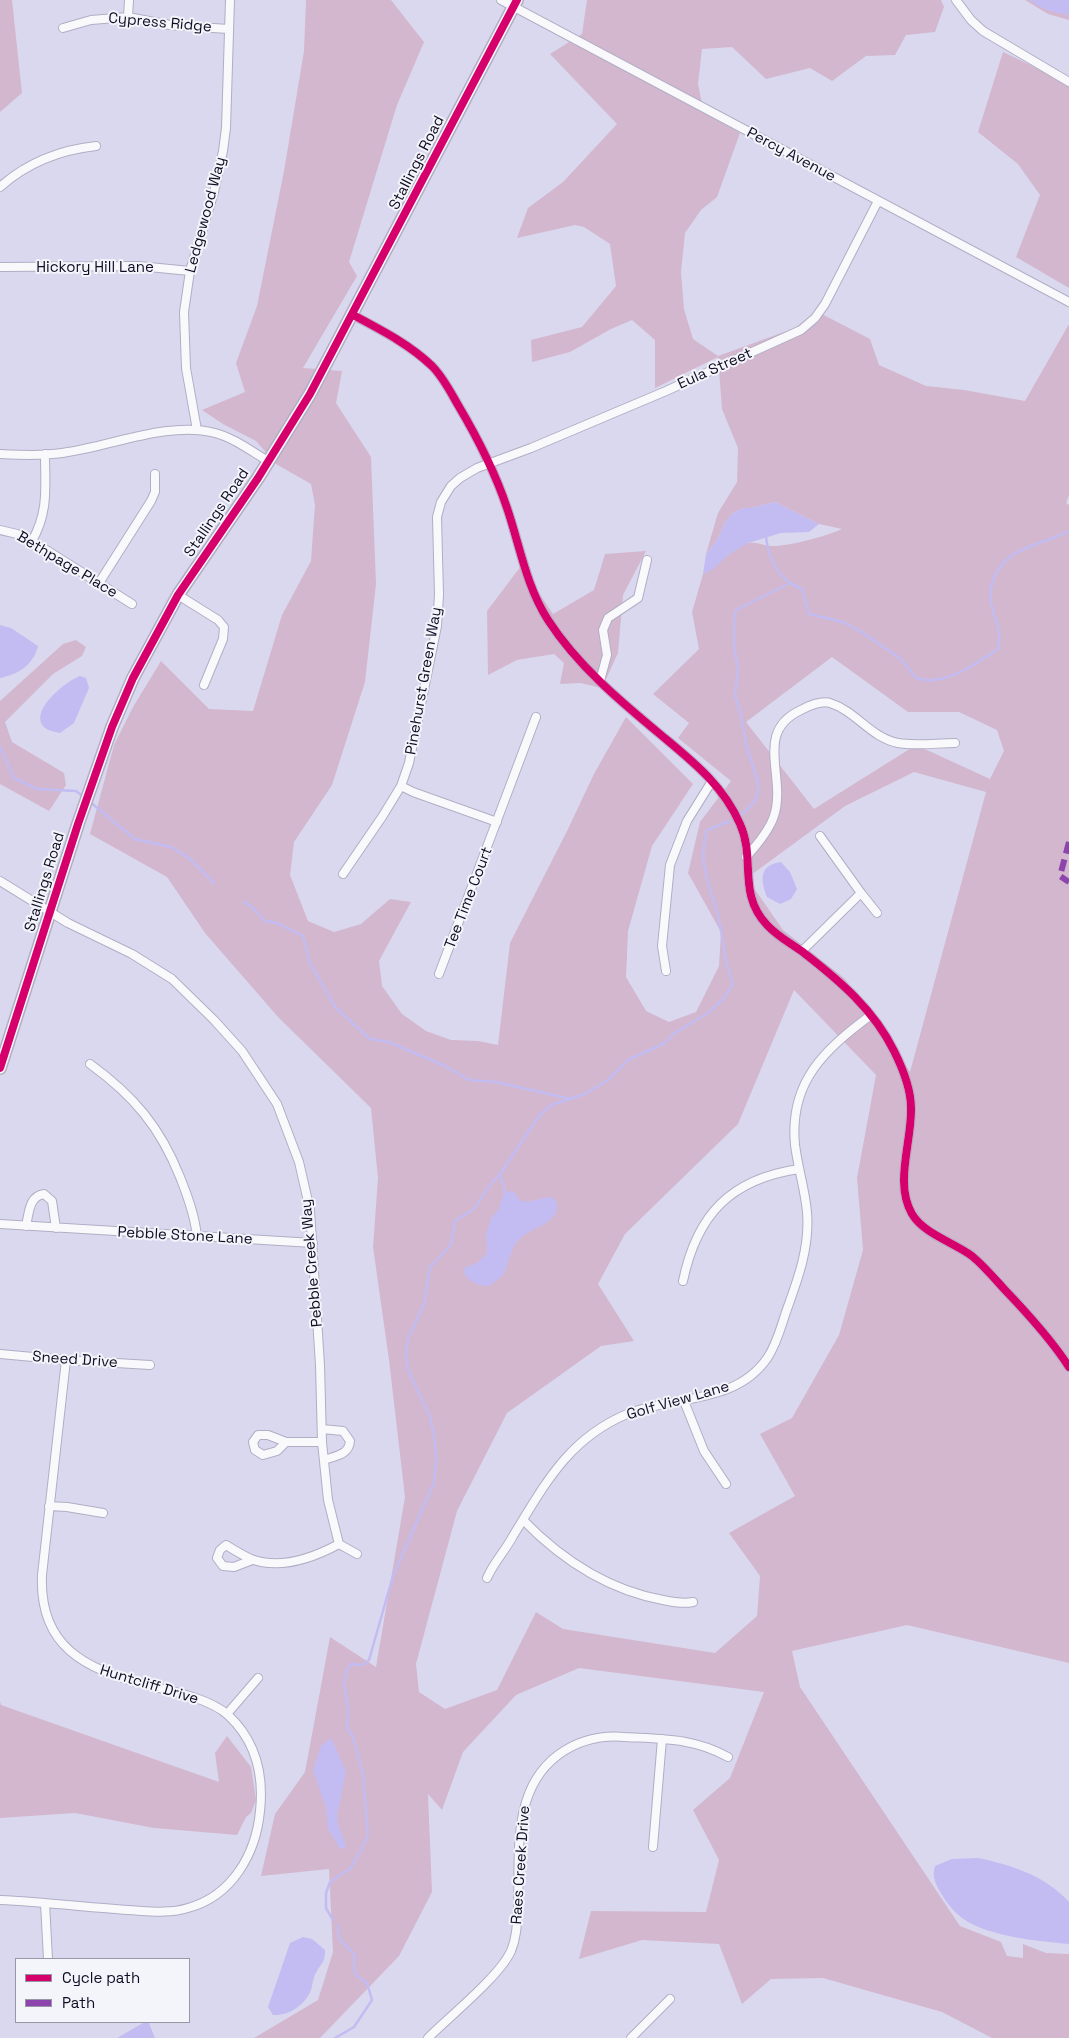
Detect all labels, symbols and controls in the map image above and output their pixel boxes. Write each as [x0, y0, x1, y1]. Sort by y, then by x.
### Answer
street label: Cypress Ridge [108, 10, 212, 36]
street label: Stallings Road [386, 113, 448, 213]
street label: Percy Avenue [744, 124, 838, 186]
street label: Ledgewood Way [182, 155, 230, 275]
street label: Hickory Hill Lane [36, 259, 154, 277]
street label: Eula Street [675, 345, 755, 393]
street label: Stallings Road [181, 465, 253, 561]
street label: Bethpage Place [14, 528, 120, 602]
street label: Pinehurst Green Way [402, 606, 446, 756]
street label: Stallings Road [21, 830, 69, 934]
street label: Tee Time Court [441, 845, 497, 951]
street label: Pebble Creek Way [297, 1198, 327, 1328]
street label: Pebble Stone Lane [117, 1223, 253, 1249]
street label: Sneed Drive [32, 1348, 118, 1372]
street label: Golf View Lane [625, 1378, 731, 1424]
street label: Huntcliff Drive [98, 1661, 200, 1709]
street label: Raes Creek Drive [508, 1805, 534, 1925]
legend [15, 1958, 190, 2023]
text: Cycle path [62, 1968, 140, 1987]
text: Path [62, 1993, 95, 2012]

